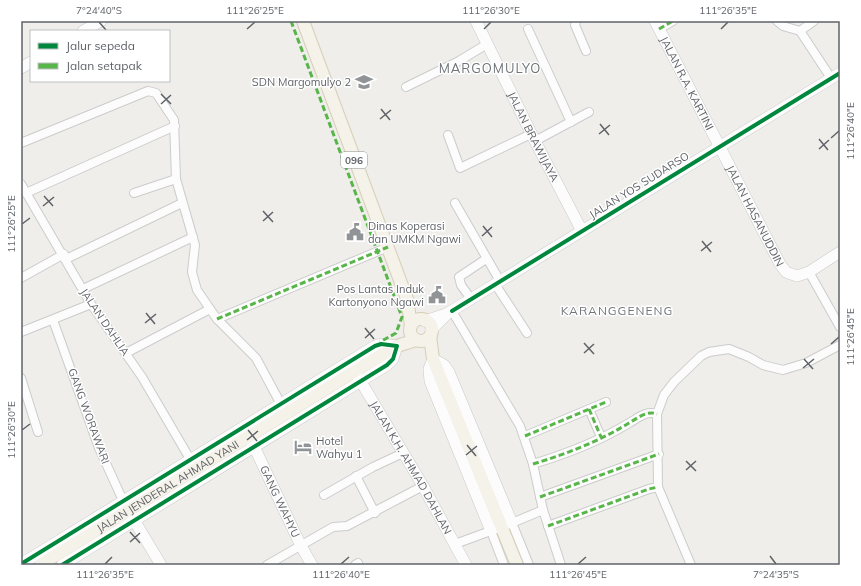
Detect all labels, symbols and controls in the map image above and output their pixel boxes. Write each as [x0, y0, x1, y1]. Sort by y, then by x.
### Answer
text: 7°24'40"S [76, 4, 122, 17]
text: 111°26'25"E [226, 4, 284, 17]
text: 111°26'30"E [462, 4, 520, 17]
text: 111°26'35"E [699, 4, 757, 17]
legend [30, 30, 170, 82]
street label: JALAN R.A. KARTINI [657, 34, 717, 133]
text: Jalur sepeda [66, 38, 135, 53]
text: Jalan setapak [66, 58, 143, 73]
district label: MARGOMULYO [439, 60, 541, 76]
school or university icon: SDN Margomulyo 2 [354, 72, 374, 92]
place label: SDN Margomulyo 2 [252, 75, 351, 89]
street label: JALAN BRAWIJAYA [505, 89, 562, 184]
text: 111°26'40"E [844, 102, 857, 160]
street label: JALAN YOS SUDARSO [587, 149, 691, 221]
road number: 096 [341, 152, 367, 168]
street label: JALAN HASANUDDIN [723, 163, 787, 269]
text: 111°26'25"E [5, 195, 18, 253]
place label: Dinas Koperasi dan UMKM Ngawi [368, 219, 461, 246]
public building icon: Dinas Koperasi dan UMKM Ngawi [345, 222, 365, 242]
place label: Pos Lantas Induk Kartonyono Ngawi [328, 282, 424, 309]
public building icon: Pos Lantas Induk Kartonyono Ngawi [427, 285, 447, 305]
street label: JALAN DAHLIA [77, 286, 133, 358]
district label: KARANGGENENG [561, 303, 673, 318]
text: 111°26'45"E [844, 308, 857, 366]
street label: GANG WORAWARI [65, 366, 113, 466]
street label: JALAN K.H. AHMAD DAHLAN [367, 398, 455, 537]
text: 111°26'30"E [5, 401, 18, 459]
place label: Hotel Wahyu 1 [316, 434, 362, 461]
street label: JALAN JENDERAL AHMAD YANI [94, 437, 241, 535]
hotel icon: Hotel Wahyu 1 [293, 437, 313, 457]
street label: GANG WAHYU [257, 463, 303, 540]
text: 111°26'35"E [76, 568, 134, 581]
text: 111°26'40"E [312, 568, 370, 581]
text: 111°26'45"E [549, 568, 607, 581]
text: 7°24'35"S [753, 568, 799, 581]

